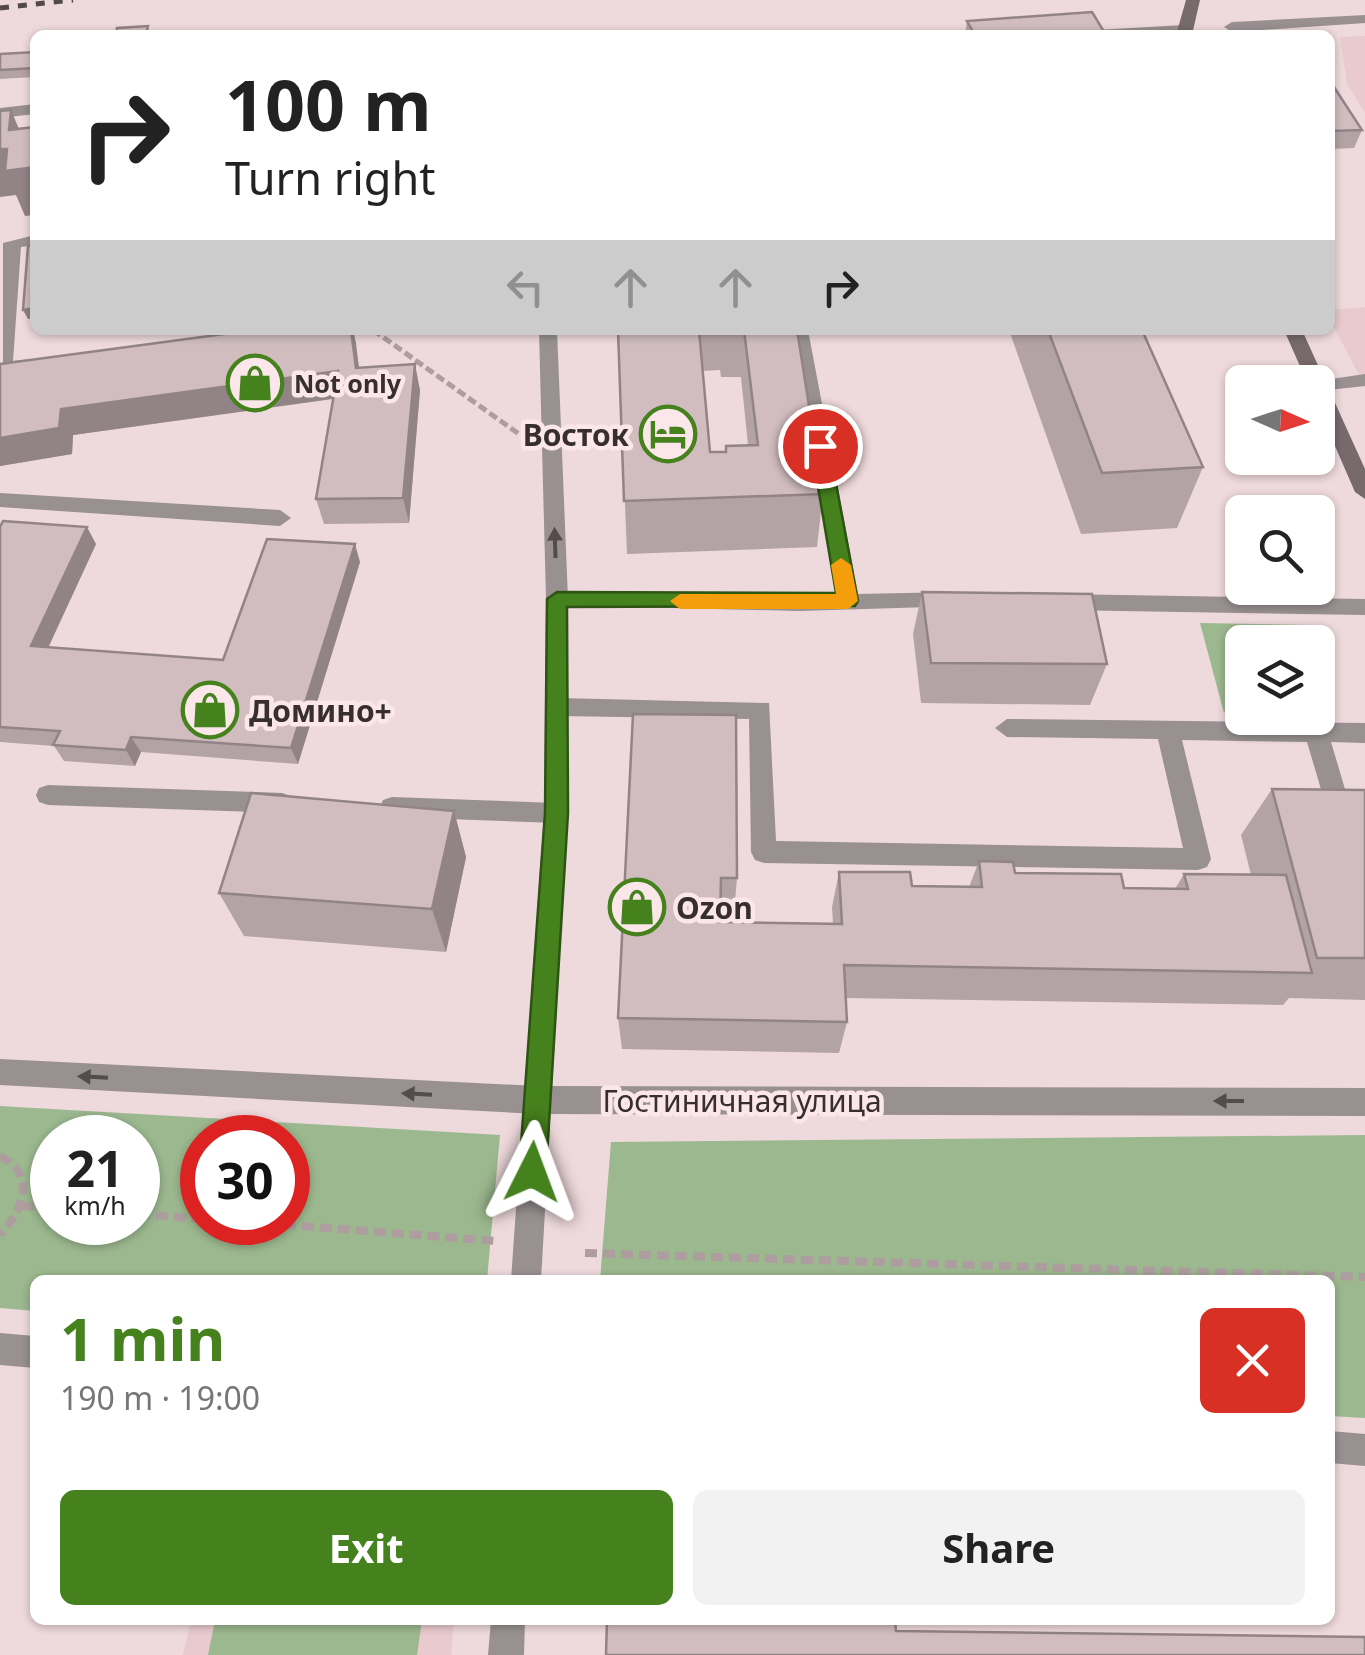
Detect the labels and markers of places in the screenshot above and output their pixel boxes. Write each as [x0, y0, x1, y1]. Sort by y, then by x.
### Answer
shop icon: Not only [225, 353, 285, 413]
place label: Not only [294, 366, 402, 400]
hotel icon: Восток [638, 404, 698, 464]
pin [778, 404, 863, 489]
place label: Восток [523, 414, 630, 455]
shop icon: Домино+ [180, 680, 240, 740]
place label: Домино+ [249, 690, 392, 731]
shop icon: Ozon [607, 877, 667, 937]
place label: Ozon [676, 887, 753, 928]

